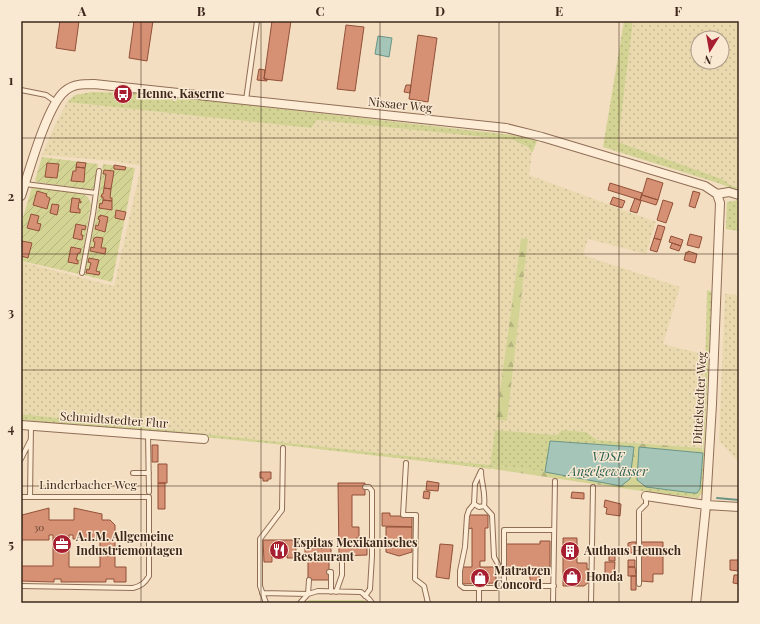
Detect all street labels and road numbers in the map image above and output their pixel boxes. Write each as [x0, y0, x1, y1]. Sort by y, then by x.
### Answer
street label: Nissaer Weg [367, 93, 434, 115]
street label: Dittelstedter Weg [689, 351, 709, 445]
street label: Schmidtstedter Flur [59, 407, 169, 431]
street label: Linderbacher Weg [39, 476, 138, 492]

